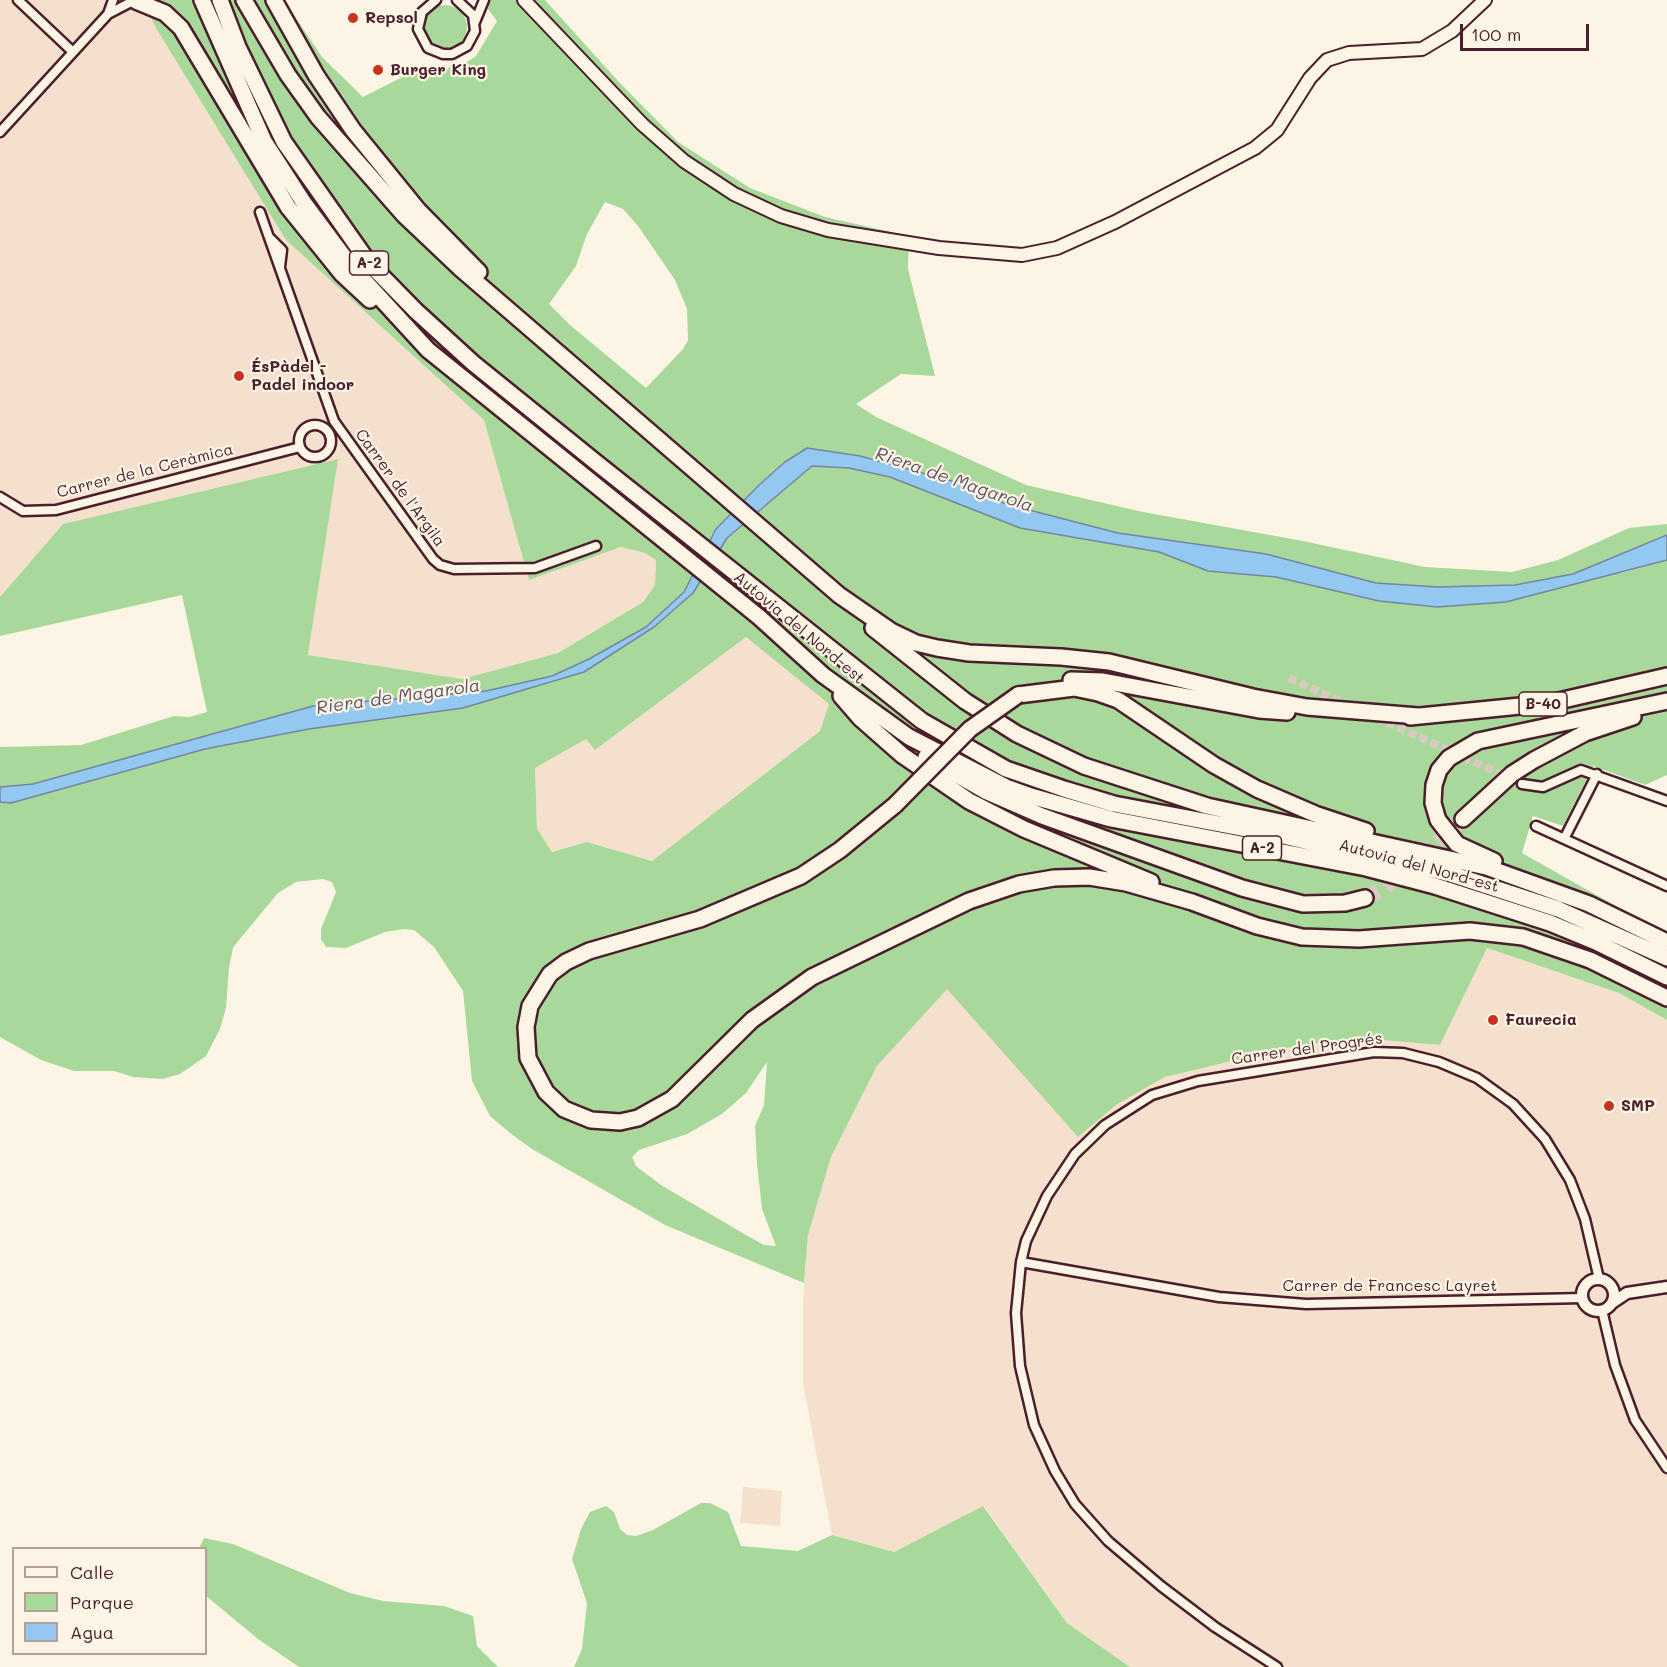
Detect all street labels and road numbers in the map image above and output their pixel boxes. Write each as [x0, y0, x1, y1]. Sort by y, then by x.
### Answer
road number: A-2 [350, 251, 388, 275]
street label: Carrer de l'Argila [351, 426, 449, 550]
street label: Carrer de la Ceràmica [55, 440, 235, 502]
street label: Autovia del Nord-est [730, 568, 868, 688]
road number: B-40 [1519, 692, 1567, 716]
street label: Autovia del Nord-est [1337, 835, 1501, 897]
road number: A-2 [1242, 836, 1282, 860]
street label: Carrer del Progrés [1230, 1029, 1384, 1069]
street label: Carrer de Francesc Layret [1283, 1276, 1497, 1296]

